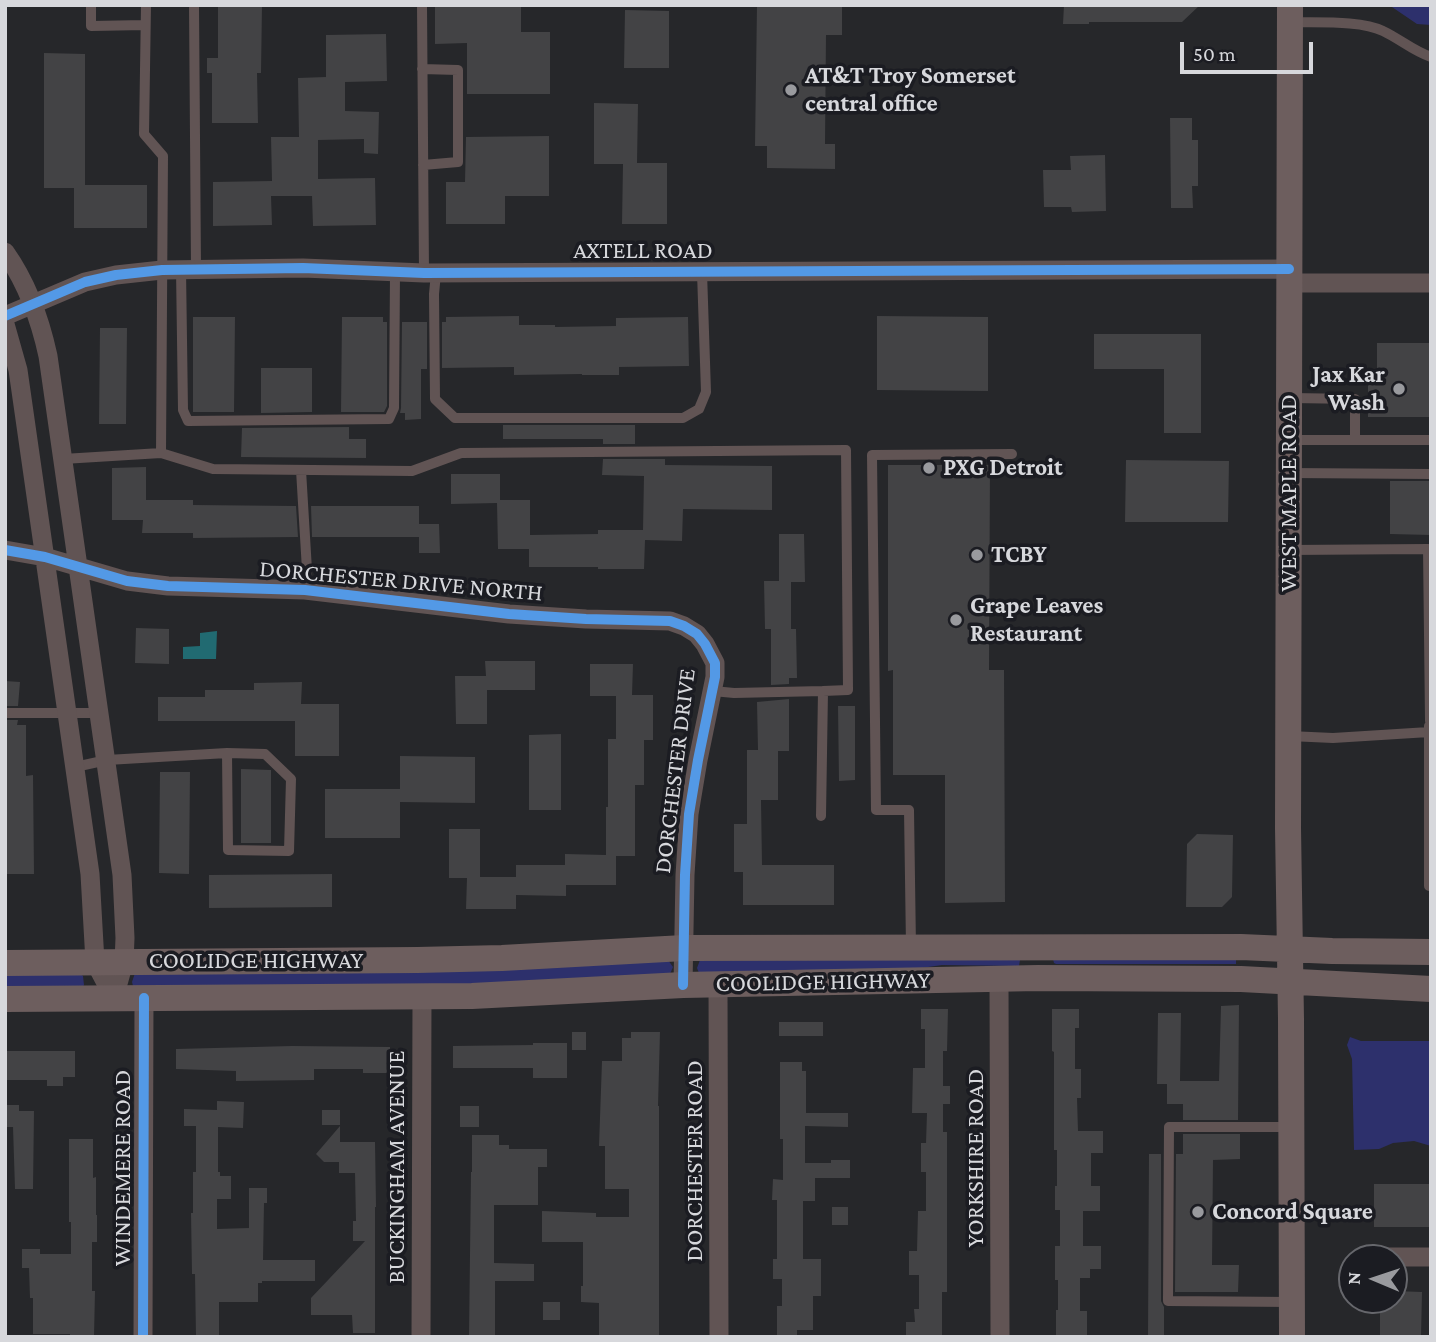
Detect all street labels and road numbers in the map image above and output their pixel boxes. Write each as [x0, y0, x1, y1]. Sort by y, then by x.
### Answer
street label: AXTELL ROAD [573, 237, 713, 265]
street label: WEST MAPLE ROAD [1275, 394, 1303, 592]
street label: DORCHESTER DRIVE NORTH [258, 554, 544, 608]
street label: DORCHESTER DRIVE [648, 667, 702, 875]
street label: COOLIDGE HIGHWAY [149, 947, 363, 975]
street label: COOLIDGE HIGHWAY [715, 966, 931, 998]
street label: BUCKINGHAM AVENUE [383, 1050, 411, 1284]
street label: DORCHESTER ROAD [681, 1060, 709, 1262]
street label: YORKSHIRE ROAD [962, 1069, 990, 1247]
street label: WINDEMERE ROAD [109, 1070, 137, 1266]

